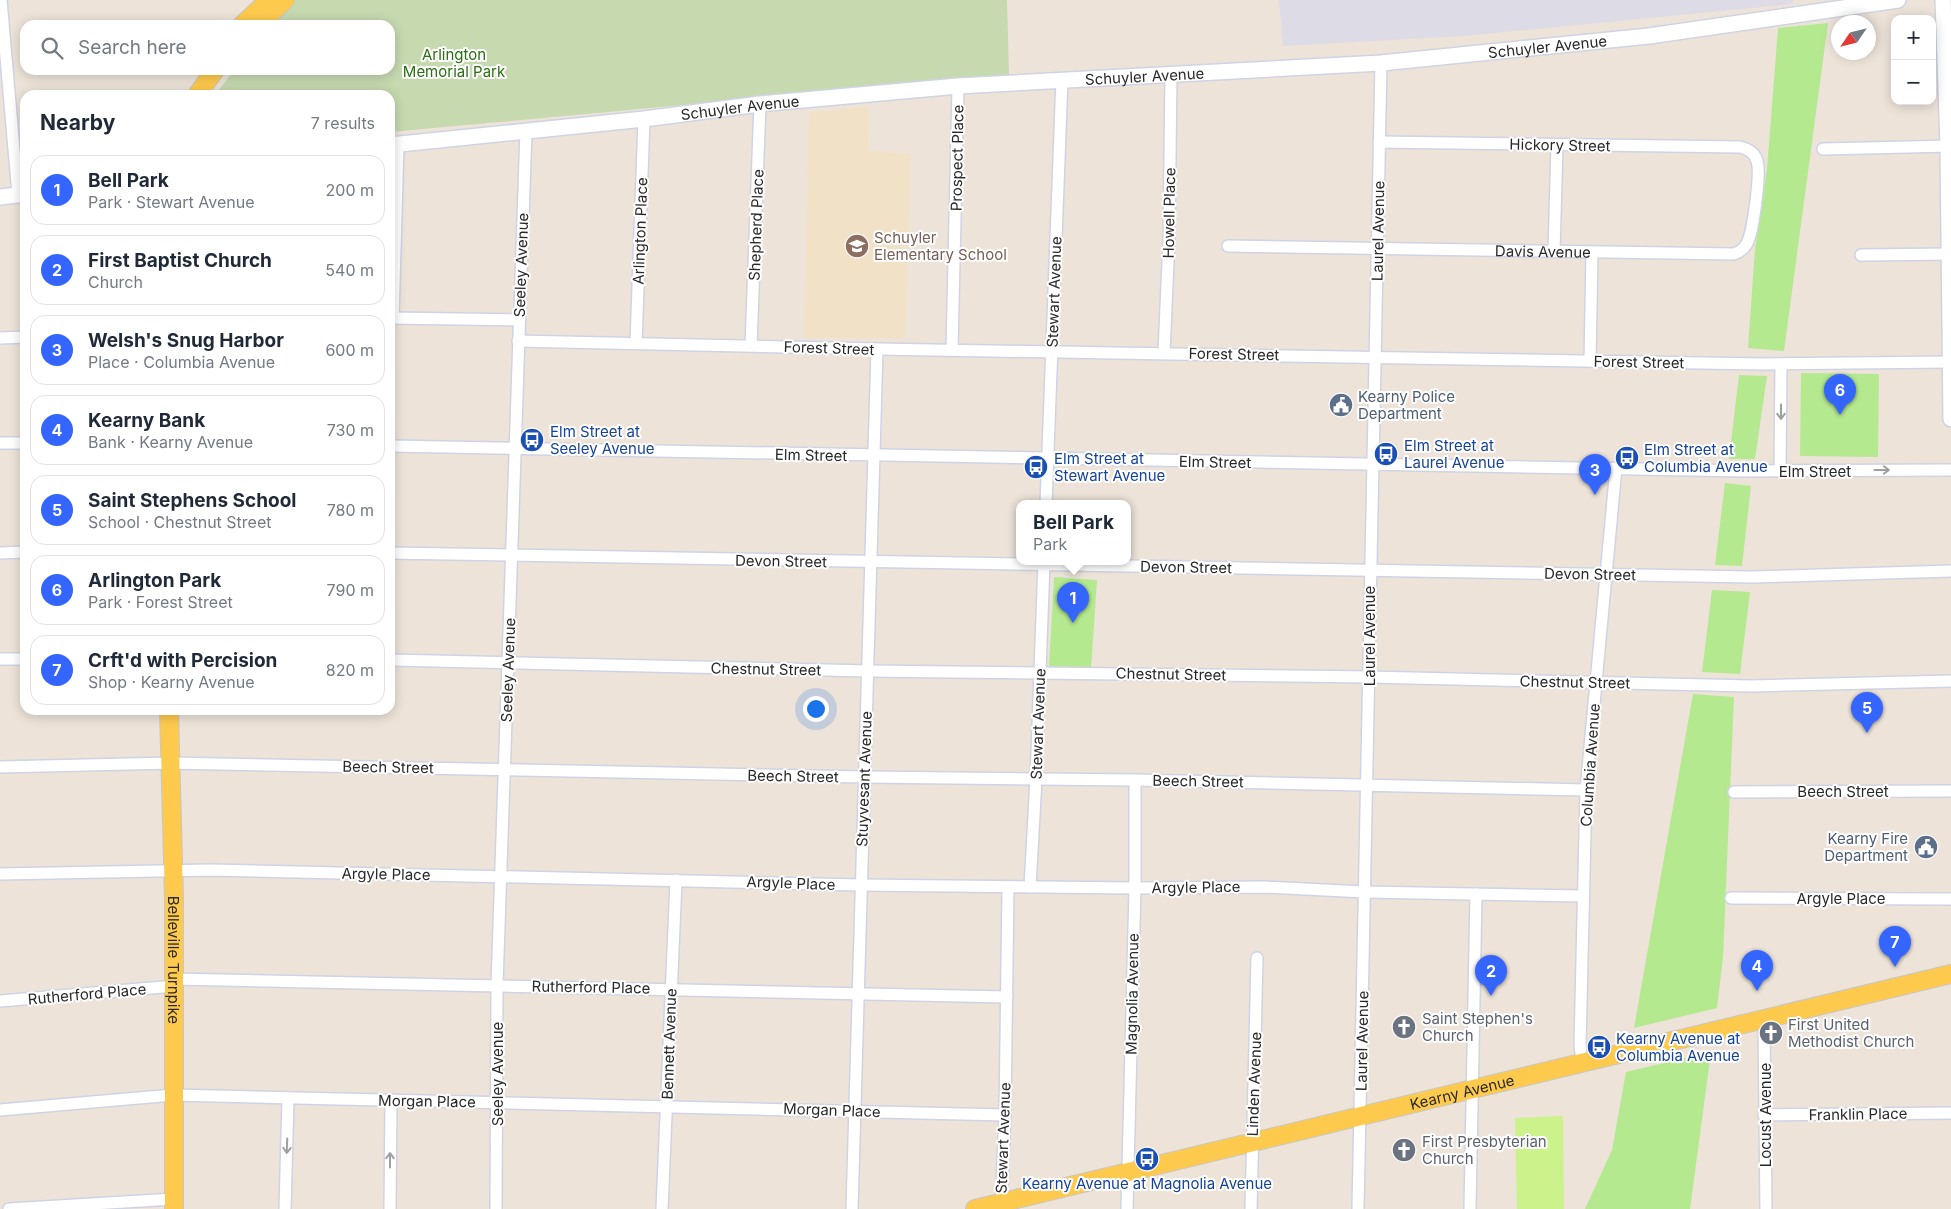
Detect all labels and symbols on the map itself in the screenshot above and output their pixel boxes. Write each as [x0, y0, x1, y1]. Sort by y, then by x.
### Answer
north arrow [1831, 15, 1876, 60]
street label: Schuyler Avenue [1487, 31, 1608, 62]
park label: Arlington Memorial Park [403, 45, 506, 81]
street label: Schuyler Avenue [1084, 63, 1205, 89]
street label: Schuyler Avenue [679, 91, 800, 124]
street label: Prospect Place [947, 105, 967, 211]
street label: Hickory Street [1509, 135, 1611, 155]
street label: Howell Place [1159, 167, 1179, 259]
street label: Shepherd Place [745, 169, 767, 281]
street label: Arlington Place [629, 177, 651, 285]
street label: Laurel Avenue [1368, 181, 1388, 281]
street label: Seeley Avenue [510, 212, 532, 318]
place label: Schuyler Elementary School [874, 228, 1007, 264]
school or university icon: Schuyler Elementary School [844, 233, 870, 259]
street label: Stewart Avenue [1043, 236, 1065, 348]
street label: Davis Avenue [1495, 241, 1591, 261]
street label: Forest Street [783, 337, 875, 359]
street label: Forest Street [1188, 344, 1280, 364]
street label: Forest Street [1593, 352, 1685, 372]
pin: 6 [1824, 374, 1856, 415]
place label: Kearny Police Department [1358, 387, 1455, 423]
public building icon: Kearny Police Department [1328, 392, 1354, 418]
one-way arrow [1776, 404, 1786, 420]
place label: Elm Street at Seeley Avenue [550, 422, 655, 458]
bus stop icon: Elm Street at Seeley Avenue [519, 427, 545, 453]
place label: Elm Street at Laurel Avenue [1404, 436, 1504, 472]
place label: Elm Street at Columbia Avenue [1644, 440, 1768, 476]
bus stop icon: Elm Street at Laurel Avenue [1373, 441, 1399, 467]
street label: Elm Street [775, 445, 847, 465]
bus stop icon: Elm Street at Columbia Avenue [1614, 445, 1640, 471]
place label: Elm Street at Stewart Avenue [1054, 449, 1165, 485]
street label: Elm Street [1179, 452, 1251, 472]
bus stop icon: Elm Street at Stewart Avenue [1023, 454, 1049, 480]
pin: 3 [1579, 454, 1611, 495]
street label: Elm Street [1779, 462, 1851, 481]
one-way arrow [1873, 465, 1889, 475]
street label: Devon Street [735, 551, 827, 571]
street label: Devon Street [1140, 557, 1232, 577]
street label: Devon Street [1544, 564, 1636, 584]
pin: 1 [1057, 582, 1089, 623]
street label: Laurel Avenue [1360, 586, 1379, 686]
street label: Seeley Avenue [497, 617, 519, 723]
street label: Chestnut Street [711, 659, 822, 679]
street label: Chestnut Street [1116, 664, 1227, 684]
street label: Stewart Avenue [1027, 668, 1049, 780]
street label: Chestnut Street [1520, 672, 1631, 692]
pin: 5 [1851, 692, 1883, 733]
your location [803, 696, 829, 722]
street label: Columbia Avenue [1576, 703, 1604, 827]
street label: Stuyvesant Avenue [852, 711, 876, 847]
street label: Beech Street [342, 757, 434, 777]
street label: Beech Street [747, 766, 839, 786]
street label: Beech Street [1152, 771, 1244, 791]
street label: Beech Street [1797, 782, 1889, 801]
place label: Kearny Fire Department [1824, 829, 1908, 865]
public building icon: Kearny Fire Department [1913, 834, 1939, 860]
street label: Argyle Place [341, 864, 431, 884]
street label: Argyle Place [746, 872, 836, 894]
street label: Argyle Place [1151, 877, 1241, 897]
street label: Argyle Place [1797, 889, 1886, 908]
street label: Belleville Turnpike [165, 896, 184, 1024]
pin: 7 [1879, 926, 1911, 967]
street label: Magnolia Avenue [1121, 933, 1143, 1055]
pin: 4 [1741, 950, 1773, 991]
pin: 2 [1475, 955, 1507, 996]
street label: Rutherford Place [531, 976, 651, 998]
street label: Rutherford Place [27, 979, 147, 1009]
street label: Bennett Avenue [658, 988, 680, 1100]
street label: Laurel Avenue [1352, 991, 1372, 1091]
place label: Saint Stephen's Church [1422, 1009, 1533, 1045]
church icon: Saint Stephen's Church [1391, 1014, 1417, 1040]
place label: First United Methodist Church [1788, 1015, 1914, 1051]
church icon: First United Methodist Church [1758, 1020, 1784, 1046]
street label: Seeley Avenue [488, 1022, 507, 1126]
place label: Kearny Avenue at Columbia Avenue [1616, 1029, 1740, 1065]
street label: Linden Avenue [1243, 1031, 1265, 1137]
bus stop icon: Kearny Avenue at Columbia Avenue [1586, 1034, 1612, 1060]
street label: Locust Avenue [1756, 1063, 1775, 1167]
street label: Kearny Avenue [1408, 1070, 1516, 1113]
street label: Stewart Avenue [992, 1082, 1014, 1194]
street label: Morgan Place [378, 1091, 476, 1111]
street label: Morgan Place [783, 1099, 881, 1121]
street label: Franklin Place [1808, 1104, 1908, 1124]
place label: First Presbyterian Church [1422, 1132, 1547, 1168]
church icon: First Presbyterian Church [1391, 1137, 1417, 1163]
one-way arrow [282, 1138, 292, 1154]
bus stop icon: Kearny Avenue at Magnolia Avenue [1134, 1146, 1160, 1172]
one-way arrow [385, 1153, 395, 1169]
place label: Kearny Avenue at Magnolia Avenue [1022, 1174, 1272, 1193]

